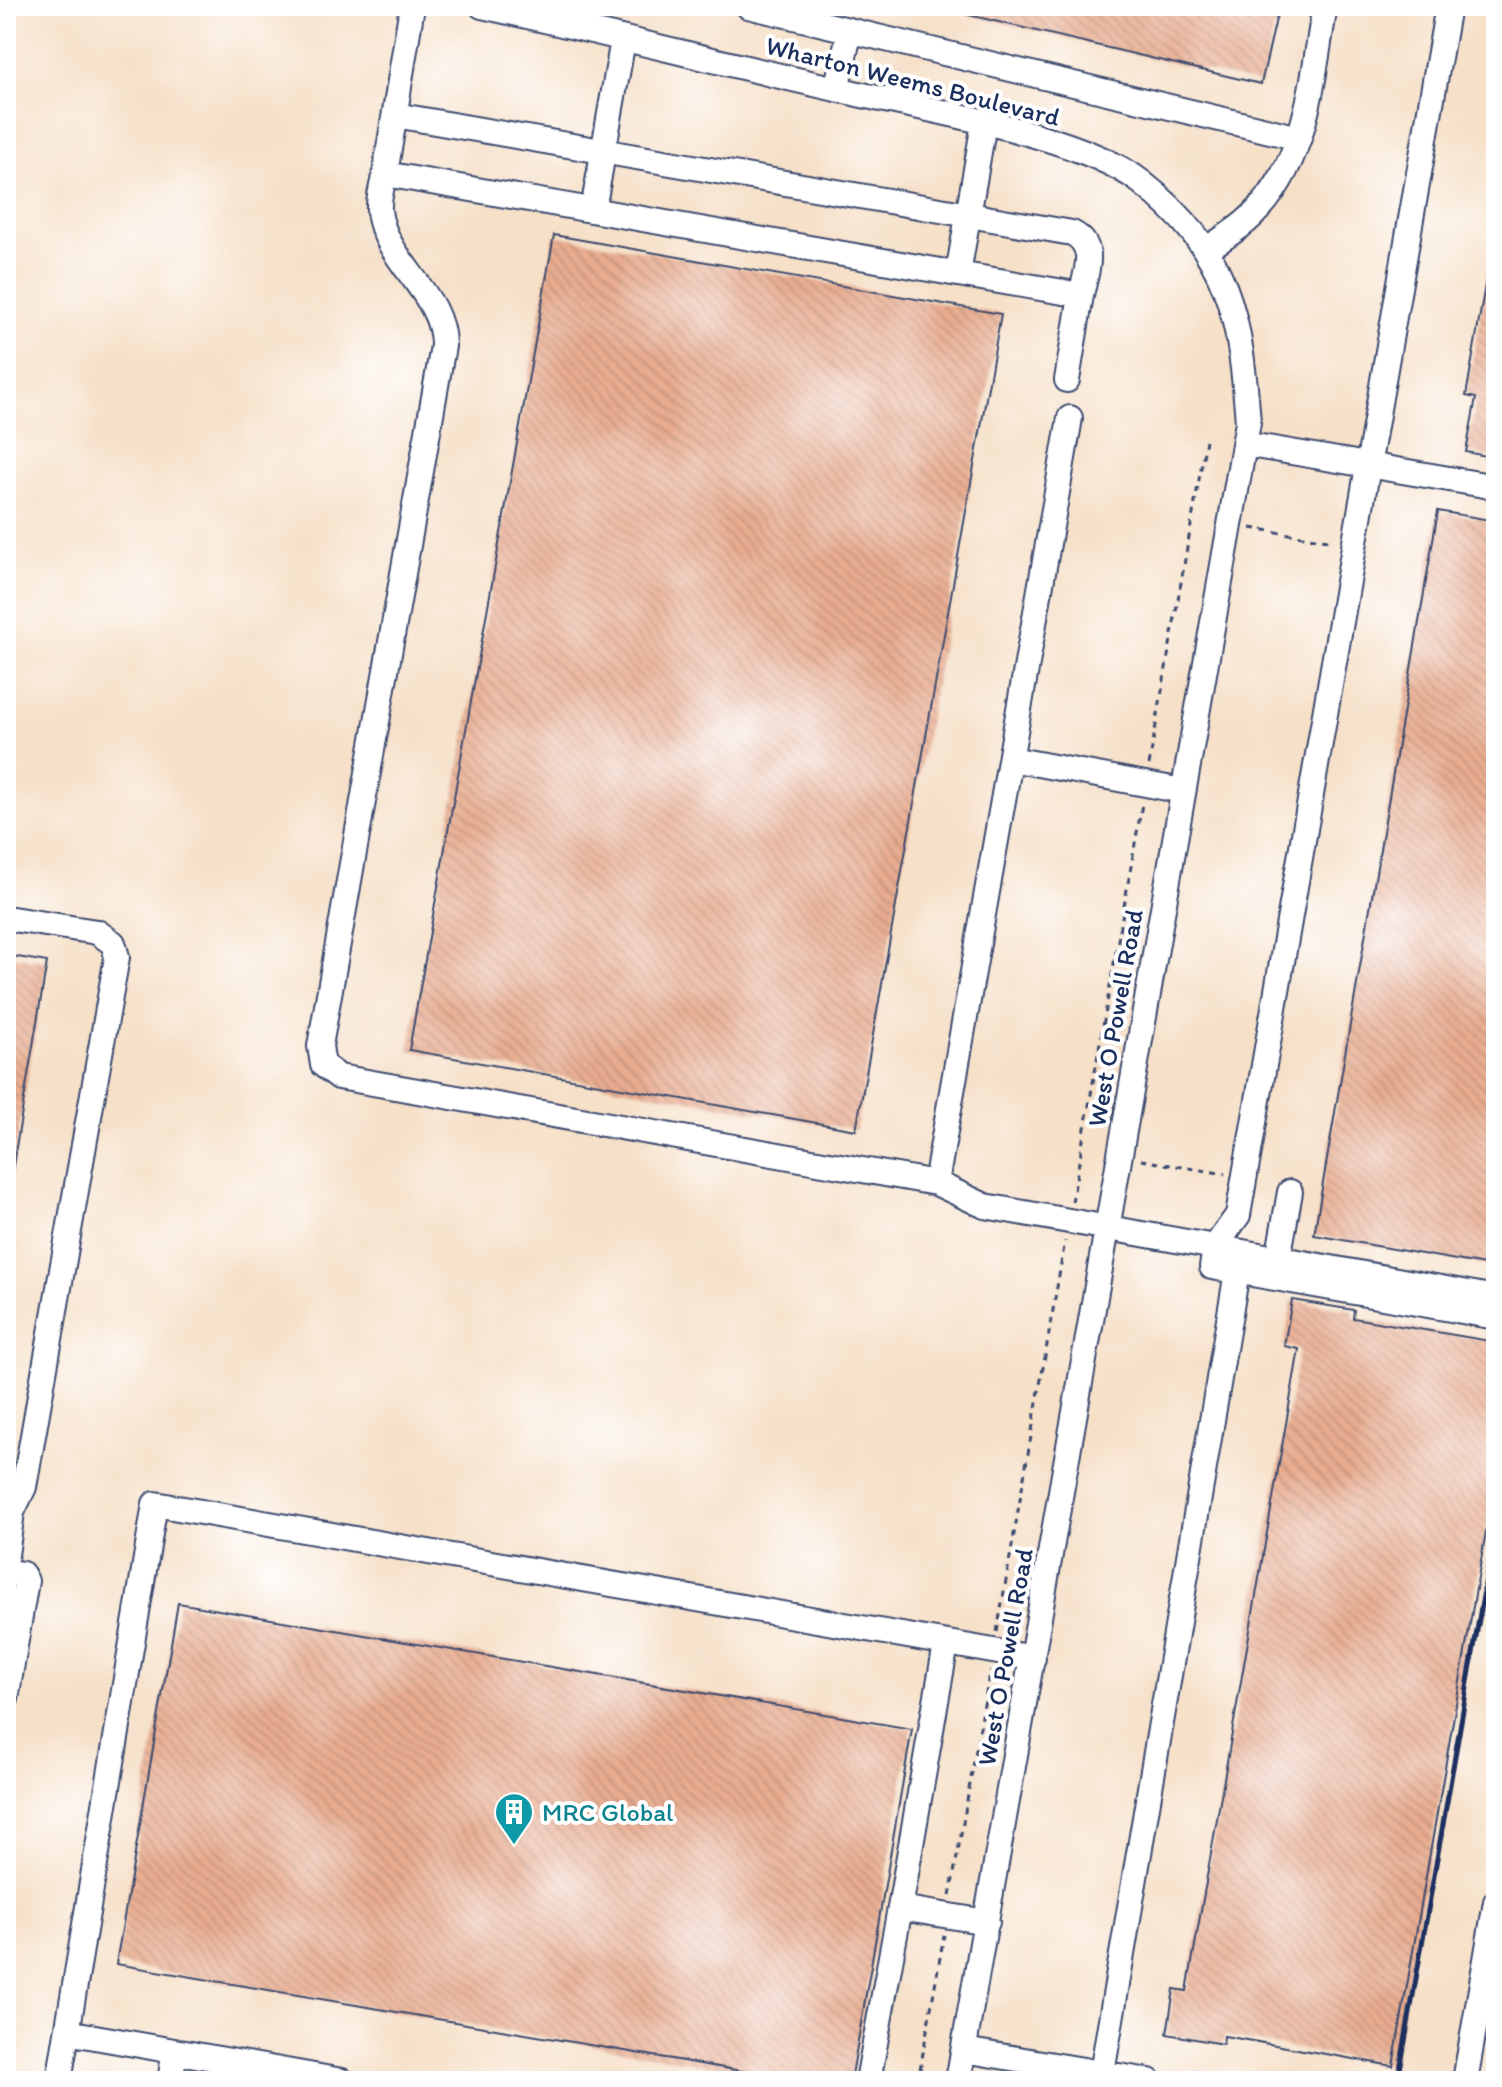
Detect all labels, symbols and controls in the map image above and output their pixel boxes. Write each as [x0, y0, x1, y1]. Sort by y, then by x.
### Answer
street label: Wharton Weems Boulevard [763, 29, 1064, 133]
street label: West O Powell Road [1080, 907, 1150, 1129]
street label: West O Powell Road [970, 1546, 1040, 1768]
building icon: MRC Global [493, 1791, 535, 1846]
place label: MRC Global [542, 1796, 673, 1828]

